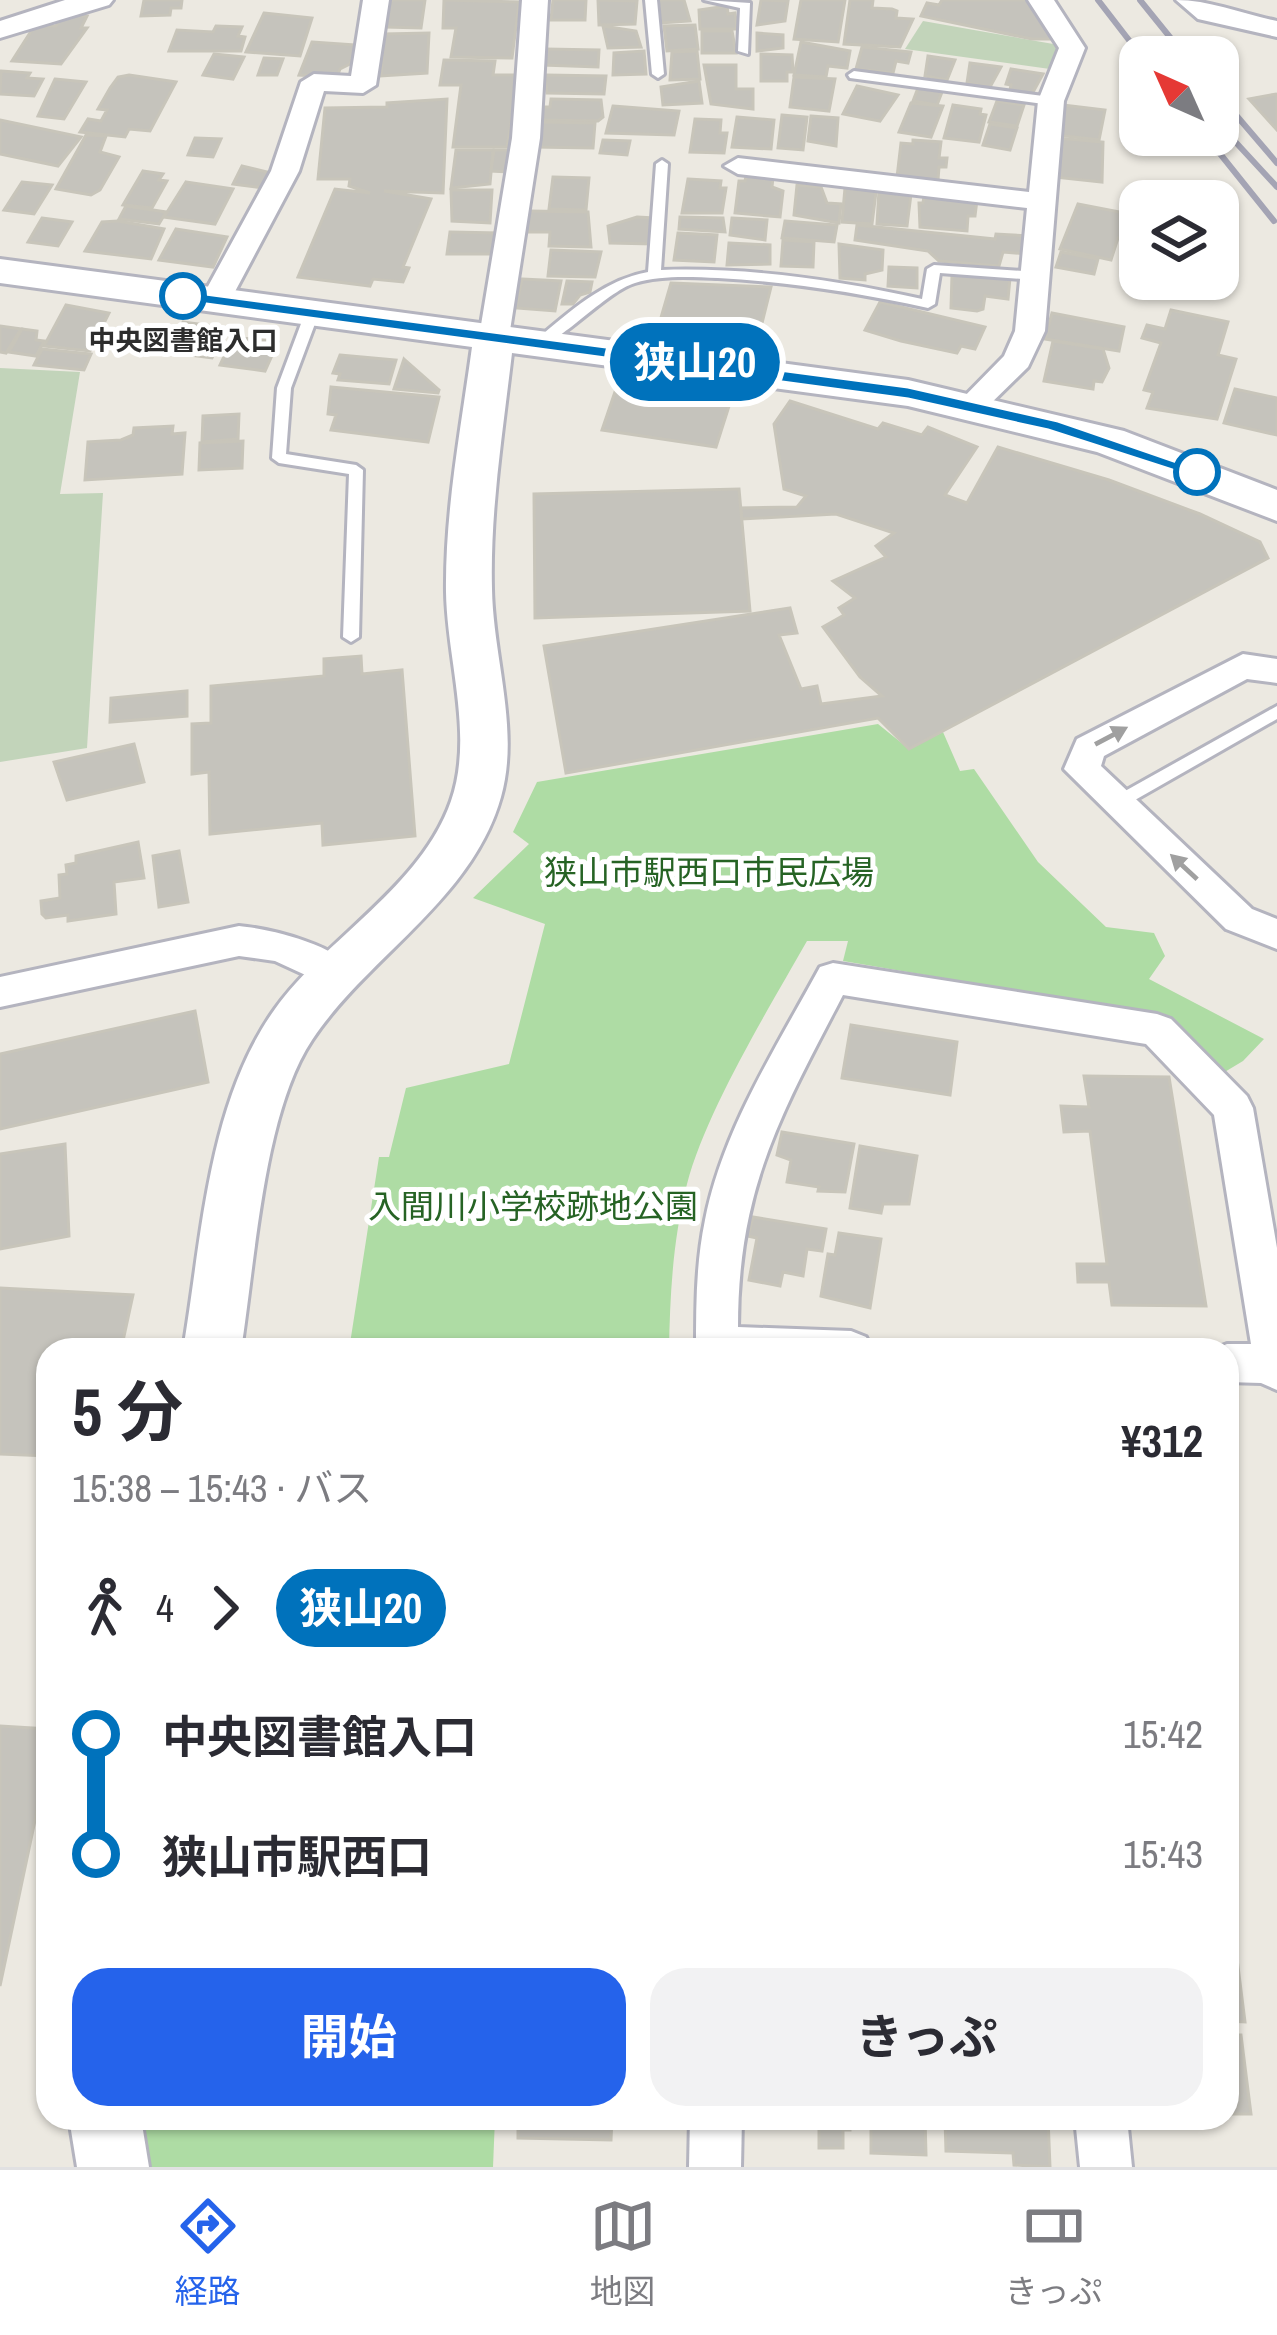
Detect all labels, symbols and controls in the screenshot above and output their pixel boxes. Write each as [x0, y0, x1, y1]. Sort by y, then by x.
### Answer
north arrow [1119, 36, 1239, 156]
map controls [1119, 36, 1239, 300]
button: layers [1119, 180, 1239, 300]
marker: 中央図書館入口 [161, 274, 205, 318]
place label: 中央図書館入口 [89, 322, 278, 358]
line badge: 狭山20 [611, 323, 779, 401]
text: 狭山20 [634, 334, 756, 390]
unlabelled marker [1175, 450, 1219, 494]
one-way arrow [1094, 727, 1129, 747]
park label: 狭山市駅西口市民広場 [544, 850, 874, 894]
one-way arrow [1169, 854, 1198, 882]
park label: 入間川小学校跡地公園 [368, 1184, 698, 1228]
text: 5 分 [72, 1367, 183, 1456]
text: ¥312 [1121, 1410, 1203, 1471]
text: 15:38 – 15:43 · バス [72, 1462, 372, 1514]
icon: walk [72, 1575, 138, 1641]
icon: forward [192, 1575, 258, 1641]
text: 狭山20 [300, 1580, 422, 1636]
text: 4 [156, 1582, 174, 1634]
text: 中央図書館入口 [162, 1706, 477, 1767]
text: 15:42 [1123, 1708, 1203, 1760]
text: 狭山市駅西口 [162, 1826, 432, 1887]
text: 15:43 [1123, 1828, 1203, 1880]
button: 開始 [72, 1968, 626, 2106]
button: きっぷ [650, 1968, 1203, 2106]
tab: 経路 [175, 2193, 241, 2313]
tab: 地図 [590, 2193, 656, 2313]
tab: きっぷ [1005, 2193, 1102, 2313]

